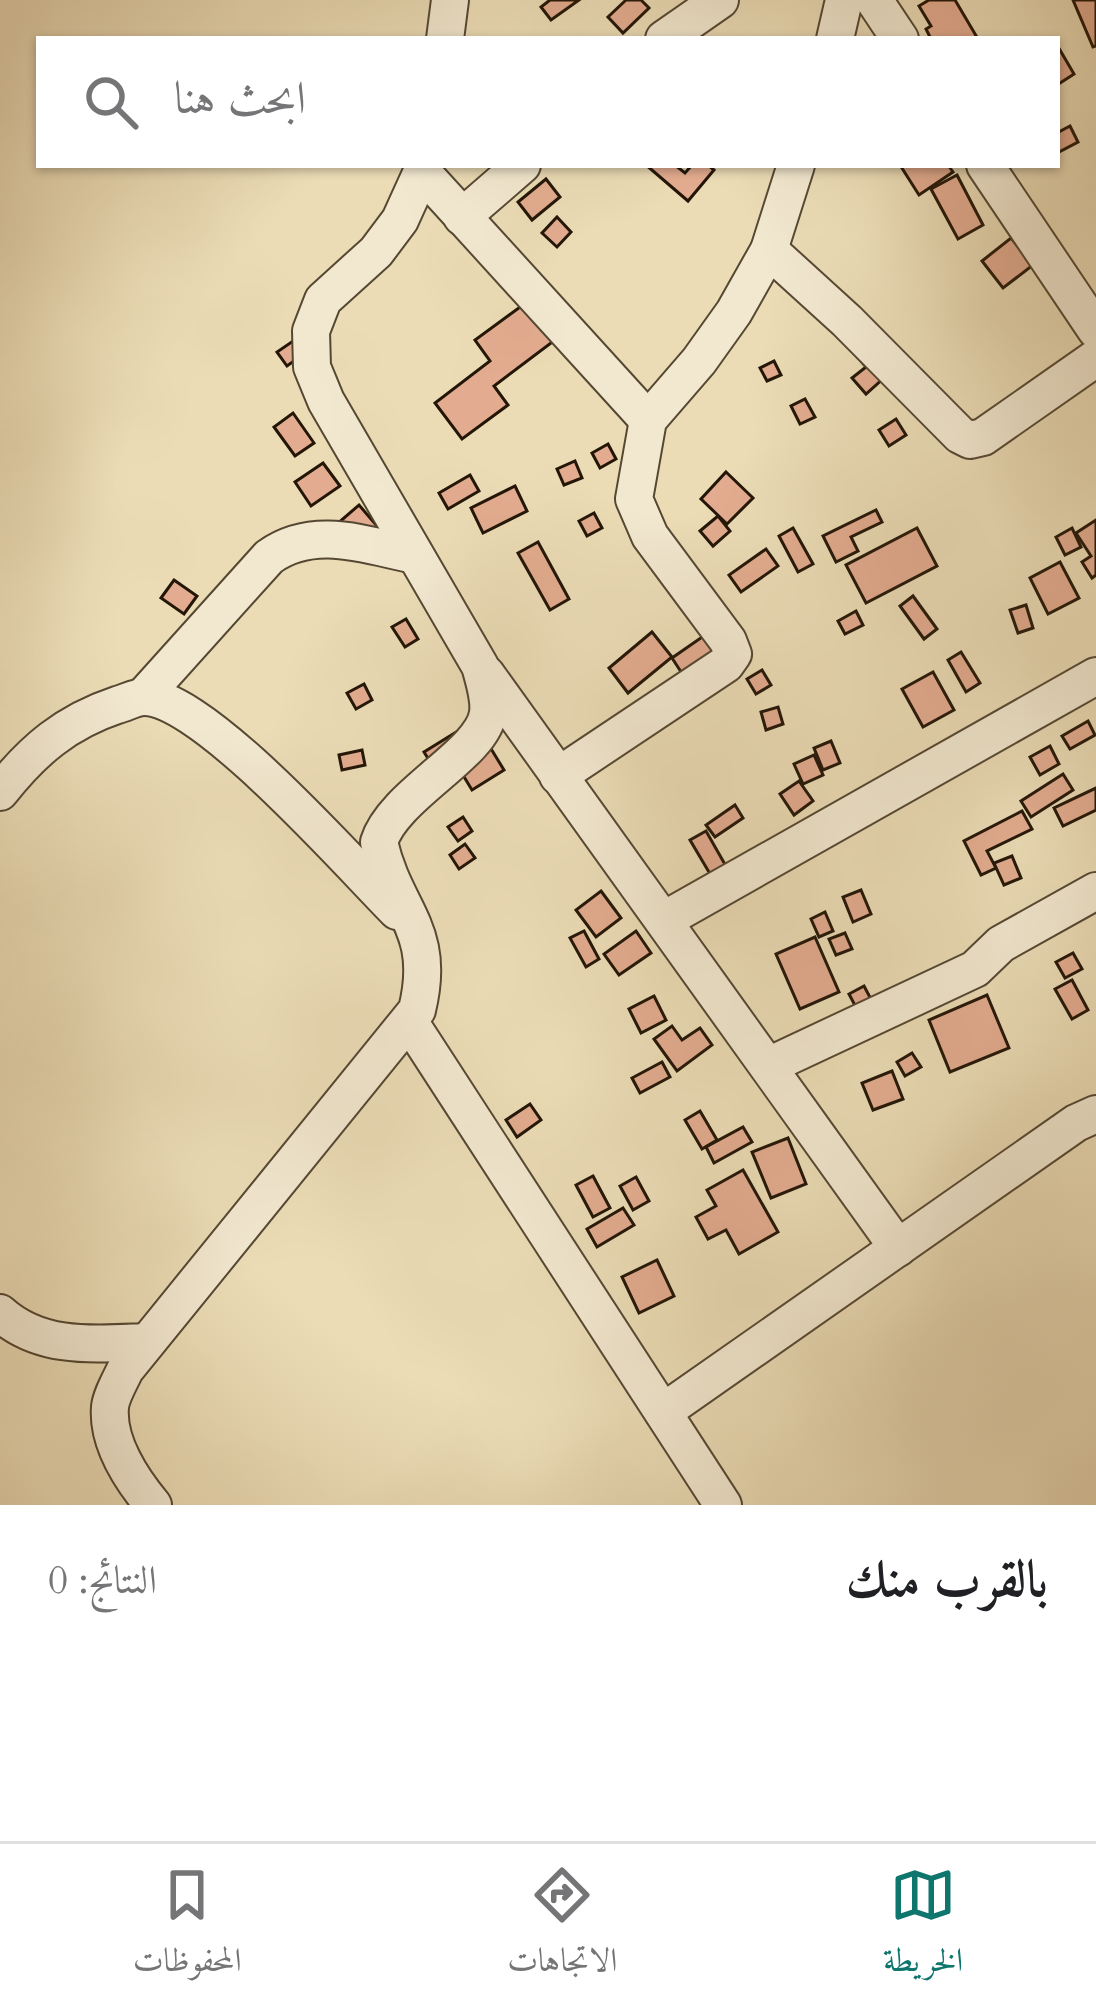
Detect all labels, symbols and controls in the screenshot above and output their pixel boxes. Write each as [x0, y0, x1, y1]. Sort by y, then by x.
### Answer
search box [36, 36, 1060, 168]
text: ابحث هنا [174, 68, 306, 129]
icon: search [78, 69, 144, 135]
text: بالقرب منك [846, 1545, 1048, 1615]
text: النتائج: 0 [48, 1554, 157, 1607]
tab: المحفوظات [133, 1862, 242, 1992]
tab: الاتجاهات [507, 1862, 617, 1992]
tab: الخريطة [883, 1862, 963, 1992]

